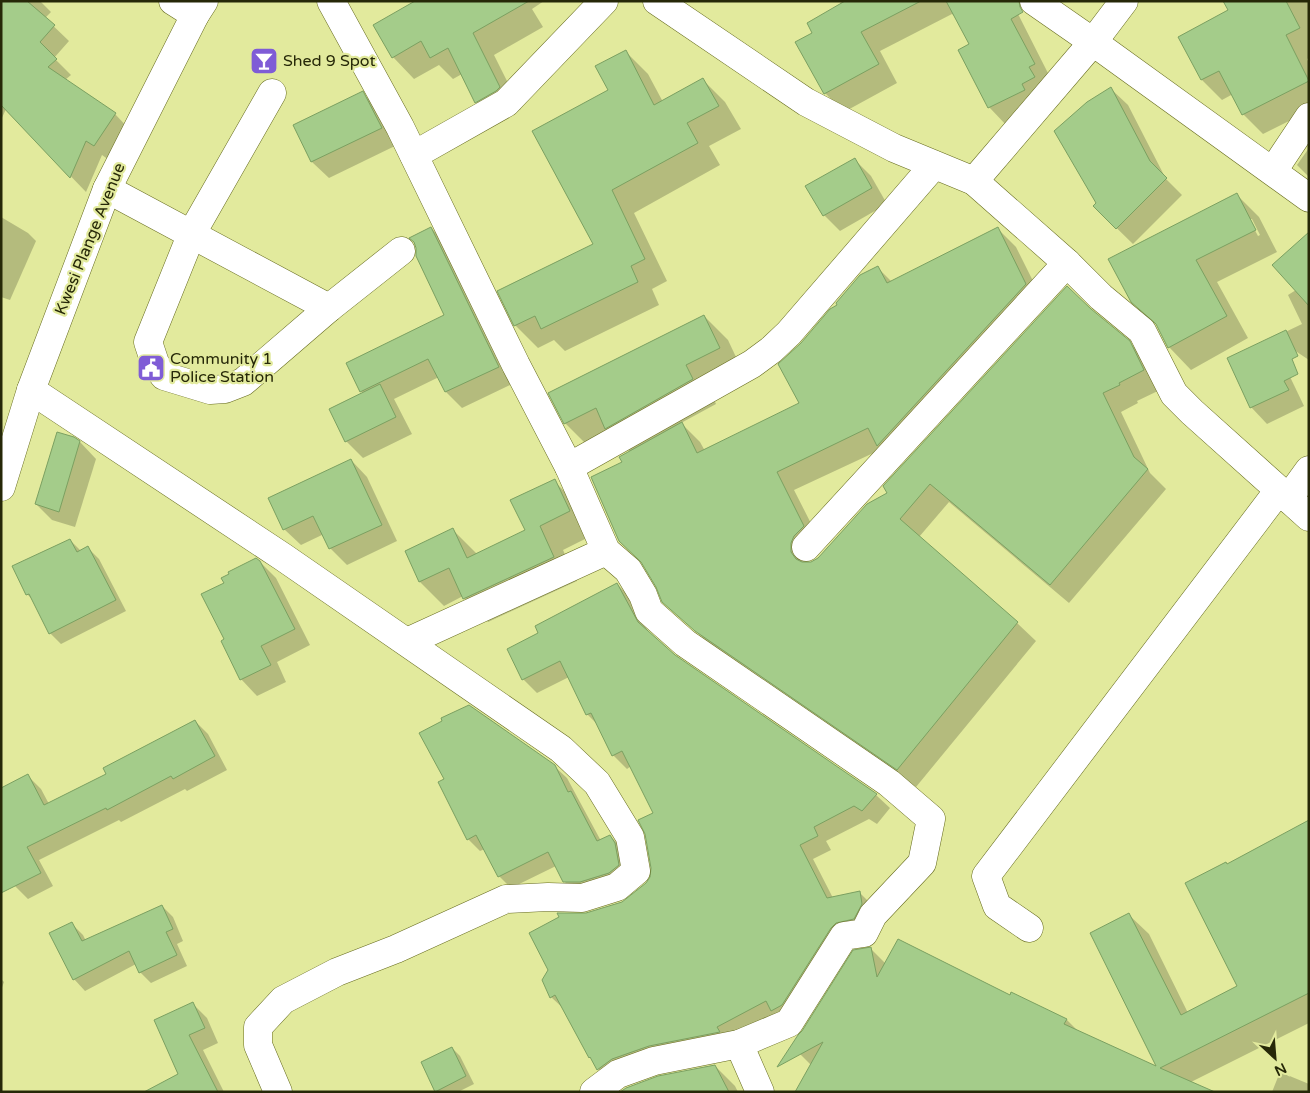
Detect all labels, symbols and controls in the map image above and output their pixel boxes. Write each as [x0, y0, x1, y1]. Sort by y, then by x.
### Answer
bar icon: Shed 9 Spot [249, 46, 279, 76]
place label: Shed 9 Spot [283, 51, 376, 71]
street label: Kwesi Plange Avenue [50, 160, 130, 318]
place label: Community 1 Police Station [170, 349, 274, 387]
public building icon: Community 1 Police Station [136, 353, 166, 383]
north arrow [1250, 1033, 1300, 1083]
text: N [1272, 1059, 1289, 1079]

